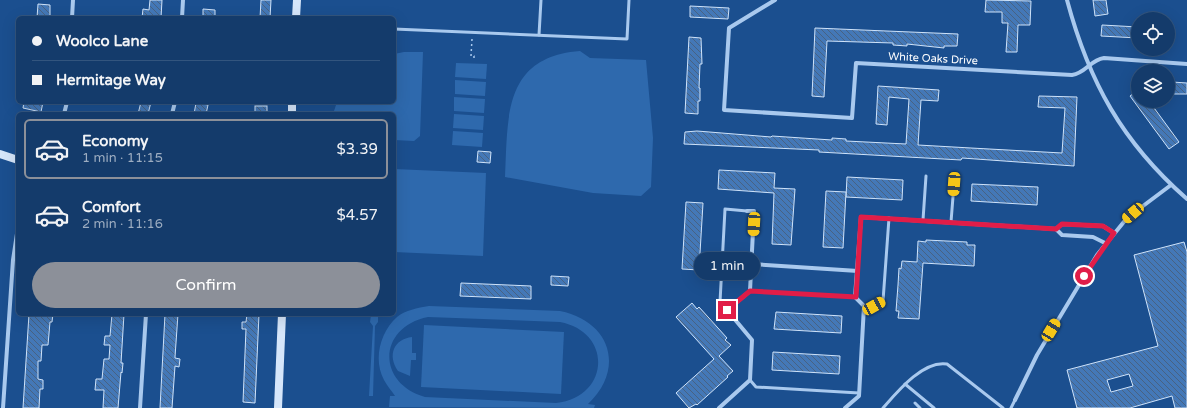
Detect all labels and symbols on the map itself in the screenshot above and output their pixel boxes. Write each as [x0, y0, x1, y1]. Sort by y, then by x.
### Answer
street label: White Oaks Drive [888, 50, 978, 67]
car [947, 172, 961, 196]
car [1120, 201, 1146, 225]
car [747, 212, 761, 236]
callout: 1 min [694, 252, 760, 280]
route start [1075, 267, 1093, 285]
car [861, 295, 887, 317]
route end [718, 301, 736, 319]
car [1040, 317, 1062, 343]

